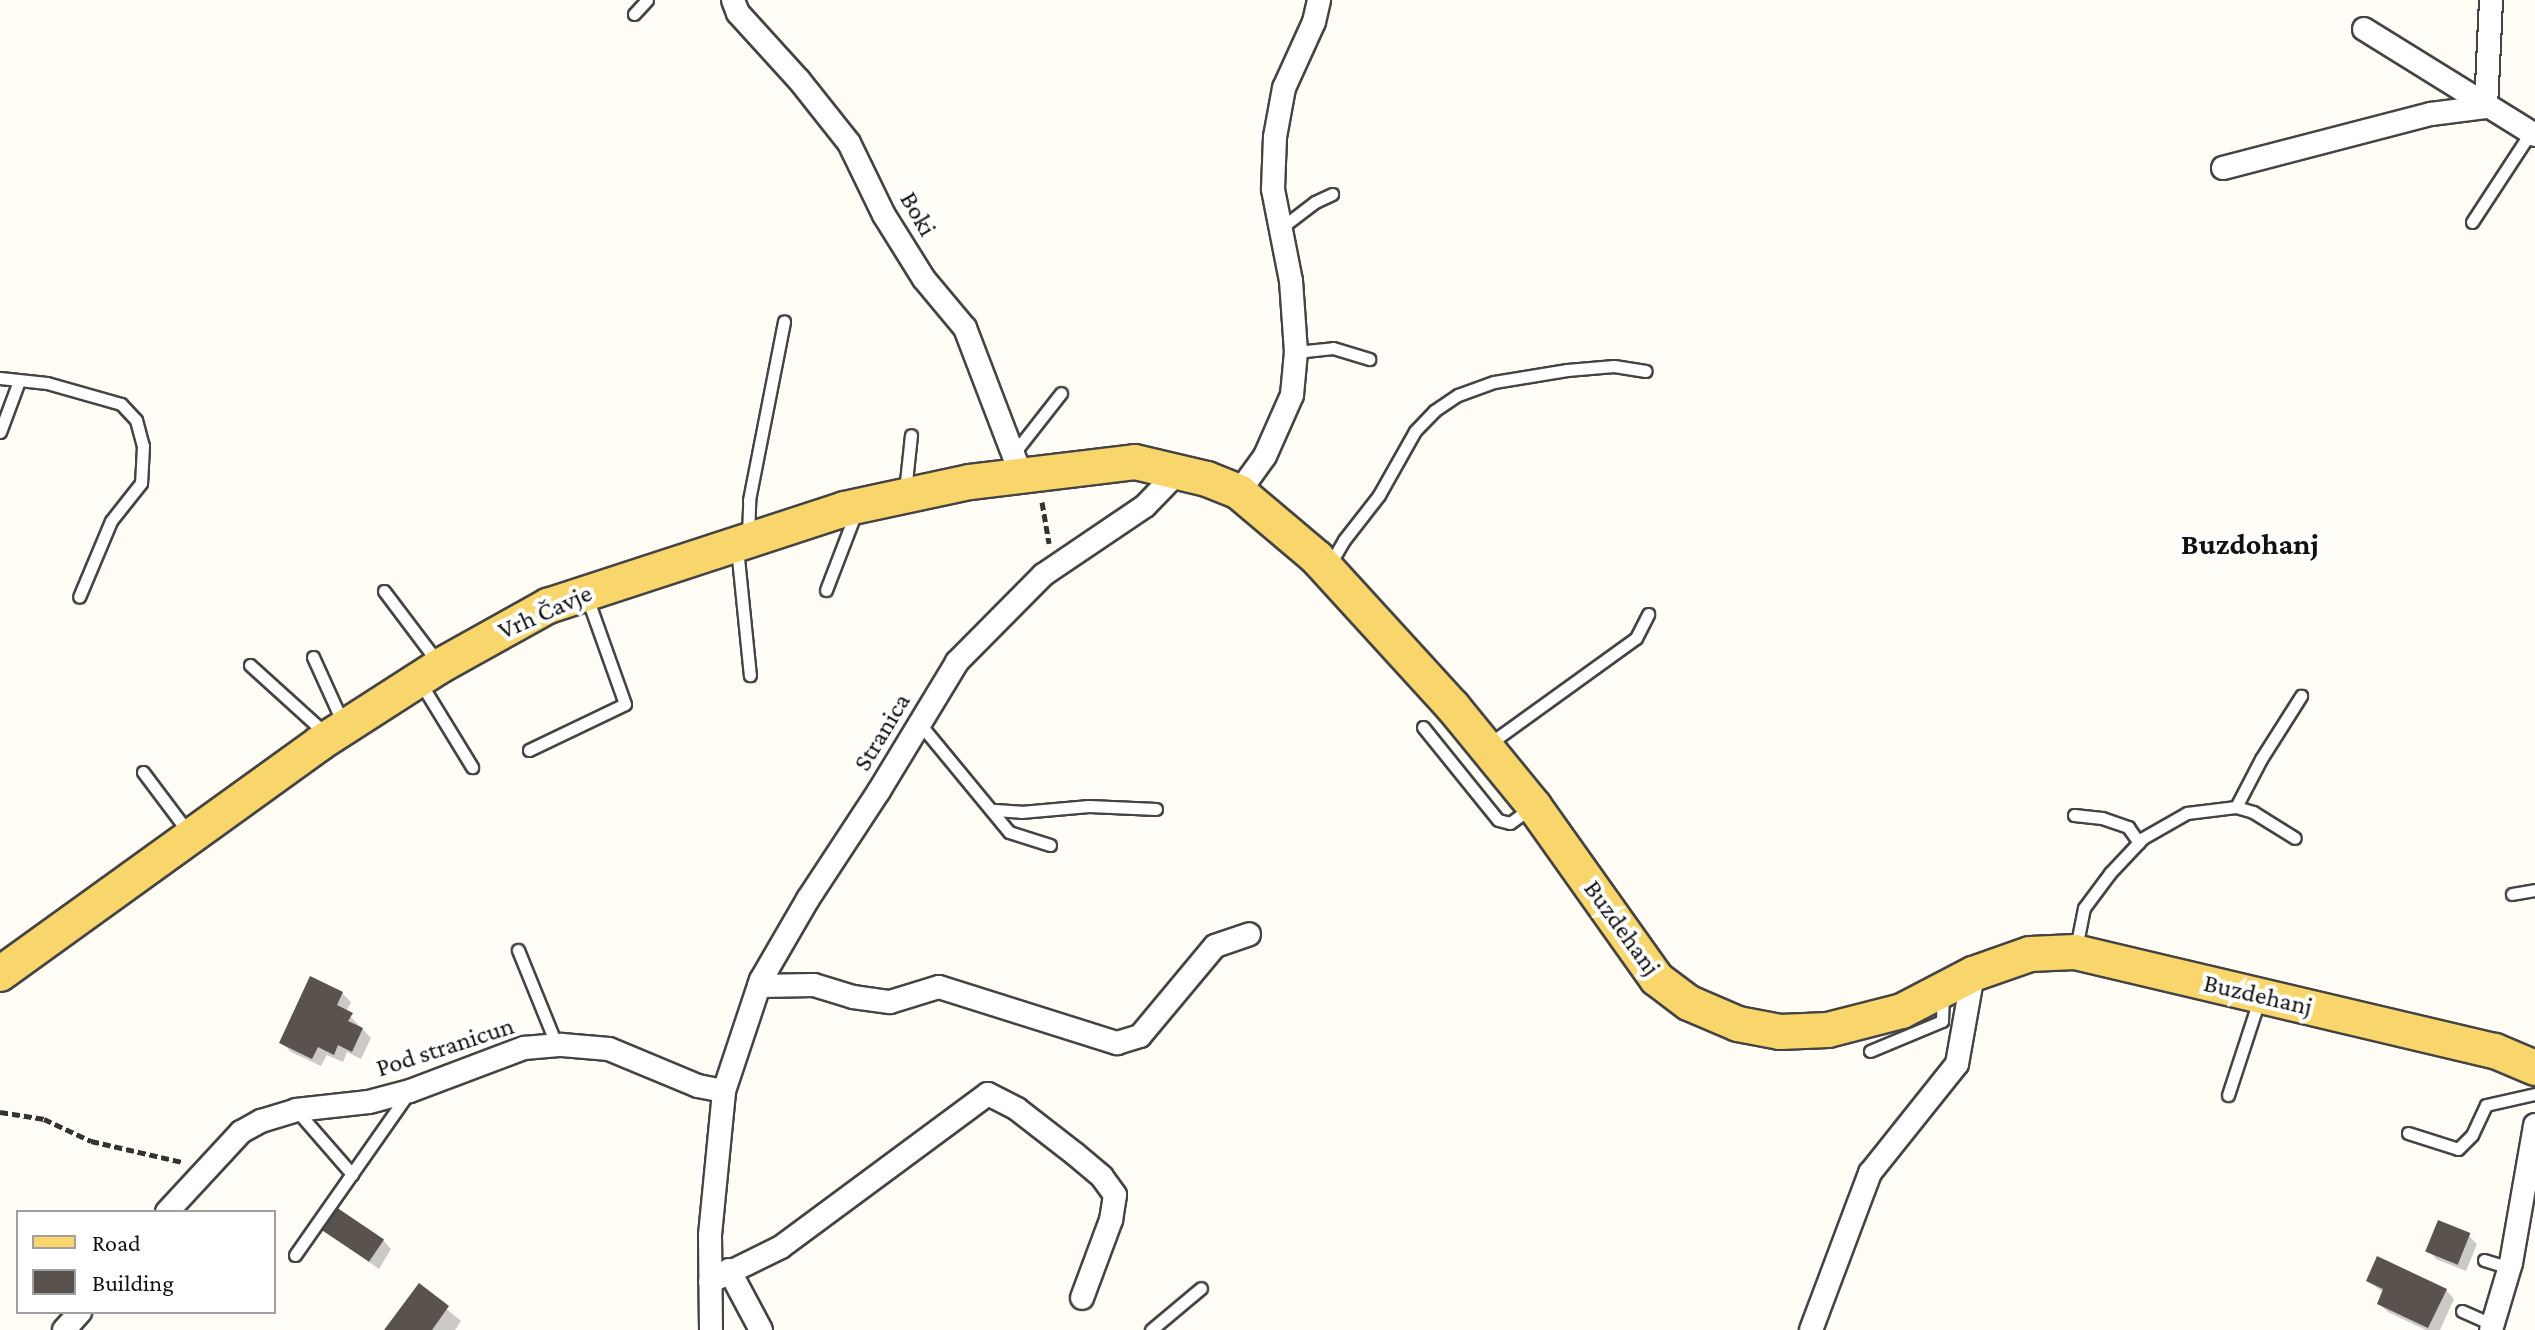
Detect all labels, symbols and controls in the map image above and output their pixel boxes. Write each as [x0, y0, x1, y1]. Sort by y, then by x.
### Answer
street label: Boki [893, 186, 943, 242]
district label: Buzdohanj [2181, 526, 2319, 562]
street label: Vrh Čavje [493, 578, 597, 646]
street label: Stranica [847, 687, 917, 777]
street label: Buzdehanj [1577, 874, 1667, 982]
street label: Buzdehanj [2201, 967, 2315, 1023]
street label: Pod stranicun [372, 1010, 518, 1084]
legend [16, 1210, 276, 1314]
text: Road [92, 1229, 141, 1256]
text: Building [92, 1269, 174, 1296]

